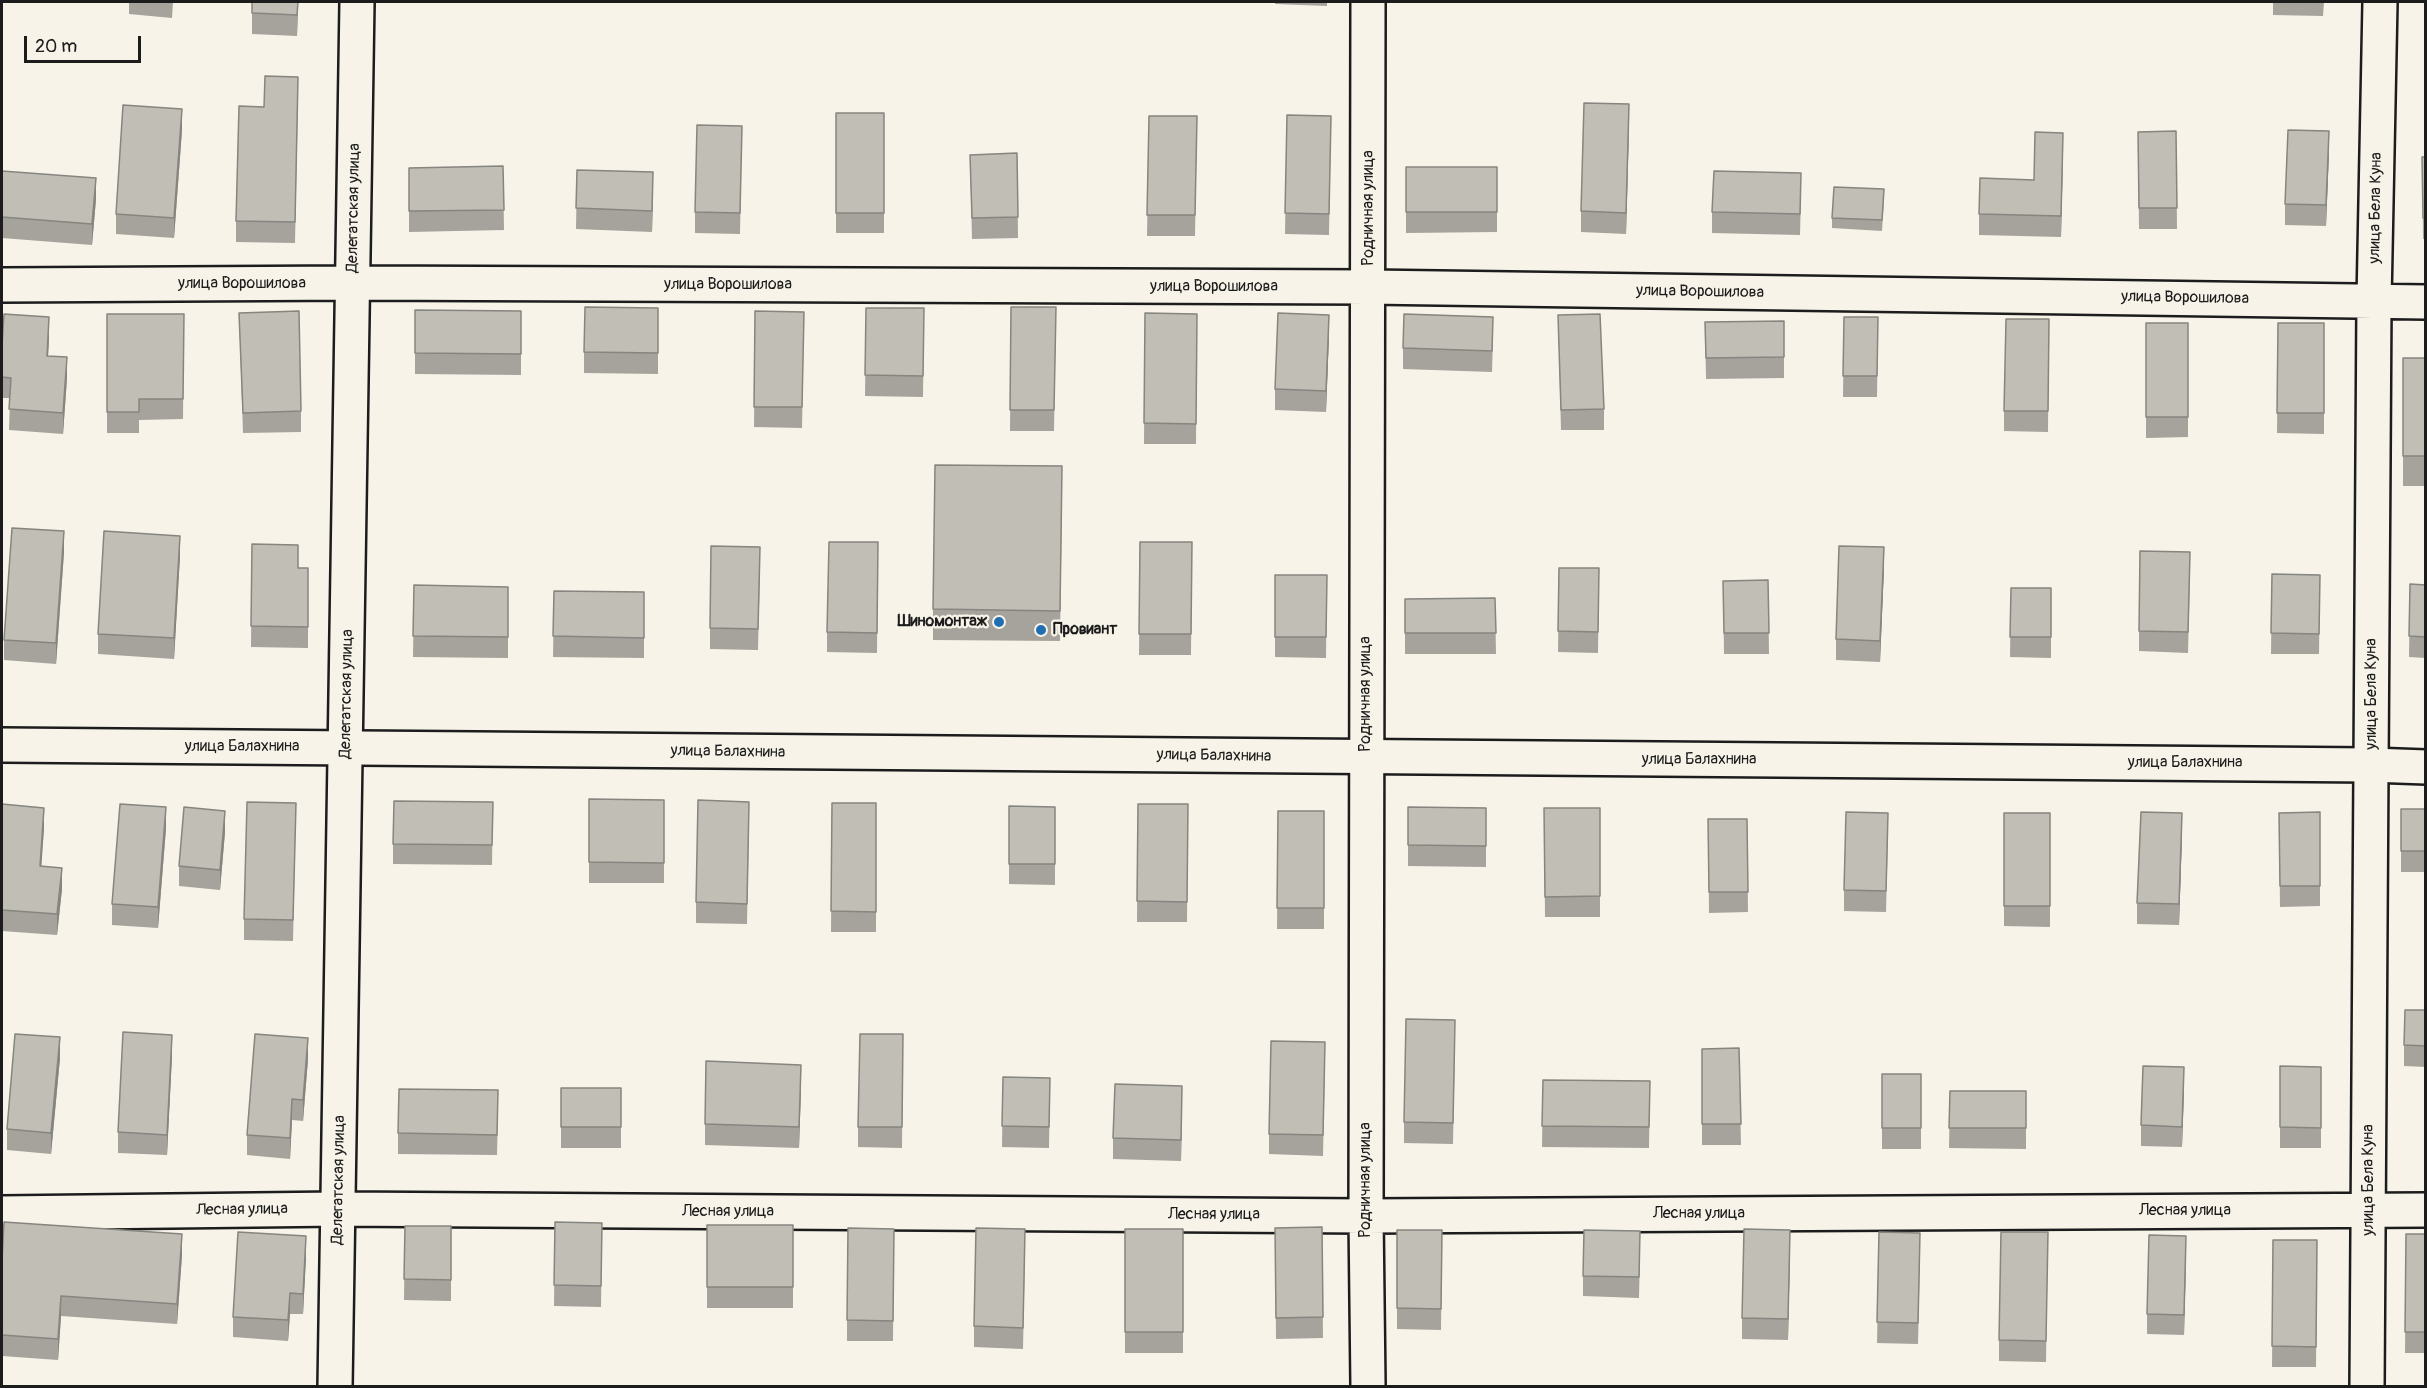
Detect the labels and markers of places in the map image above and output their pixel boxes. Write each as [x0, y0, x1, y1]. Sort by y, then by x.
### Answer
place label: Шиномонтаж [897, 612, 987, 632]
marker: Шиномонтаж [992, 615, 1006, 629]
place label: Провиант [1053, 620, 1117, 640]
marker: Провиант [1034, 623, 1048, 637]

